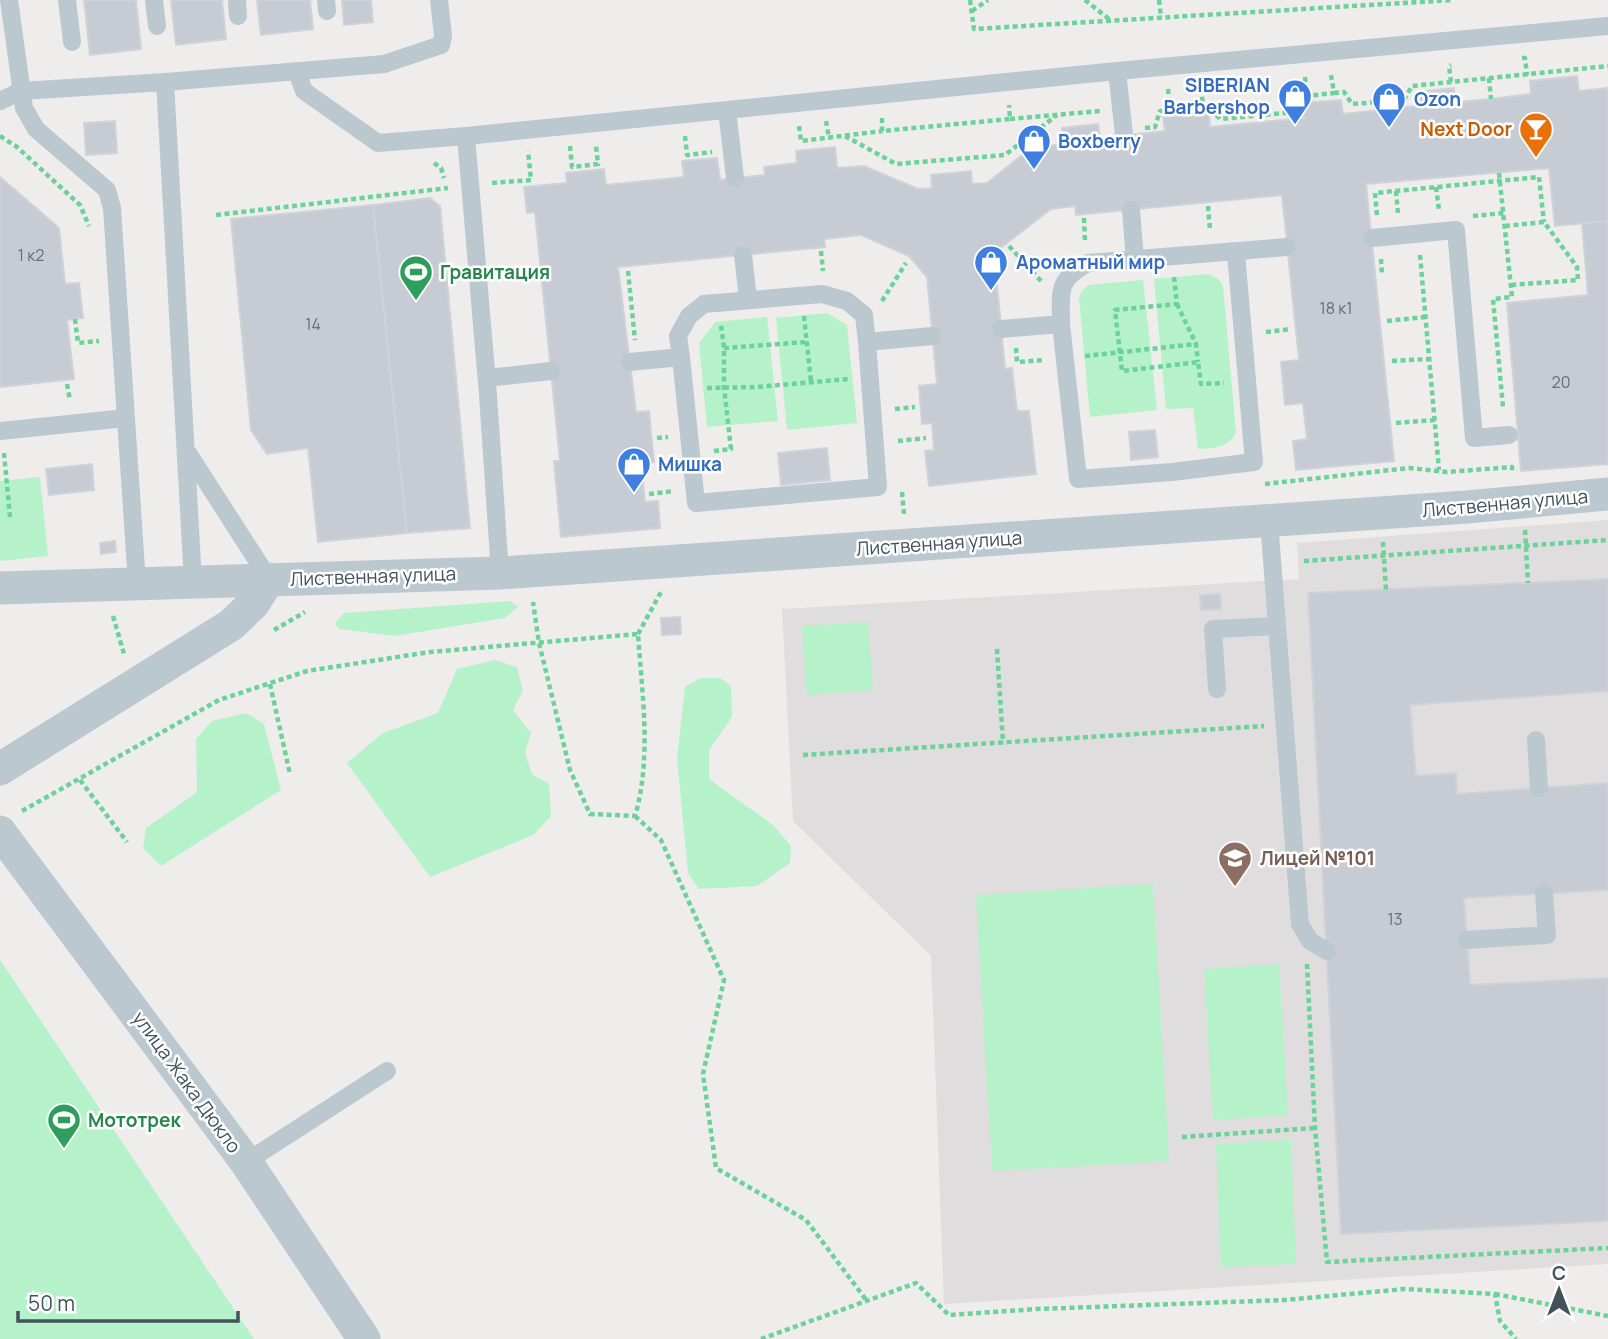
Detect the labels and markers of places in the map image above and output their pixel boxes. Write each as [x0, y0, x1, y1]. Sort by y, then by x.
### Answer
place label: SIBERIAN Barbershop [1164, 72, 1270, 120]
shop icon: SIBERIAN Barbershop [1276, 77, 1314, 126]
shop icon: Ozon [1370, 80, 1408, 129]
place label: Ozon [1414, 86, 1461, 112]
bar icon: Next Door [1517, 110, 1555, 159]
place label: Next Door [1420, 116, 1512, 142]
shop icon: Boxberry [1015, 122, 1053, 171]
place label: Boxberry [1058, 128, 1141, 154]
shop icon: Ароматный мир [972, 243, 1010, 292]
place label: Ароматный мир [1016, 249, 1165, 275]
sports icon: Гравитация [397, 253, 435, 302]
place label: Гравитация [440, 259, 550, 285]
shop icon: Мишка [615, 445, 653, 494]
place label: Мишка [658, 451, 722, 477]
school or university icon: Лицей №101 [1216, 839, 1254, 888]
place label: Лицей №101 [1260, 845, 1375, 871]
sports icon: Мототрек [45, 1101, 83, 1150]
place label: Мототрек [88, 1107, 181, 1133]

